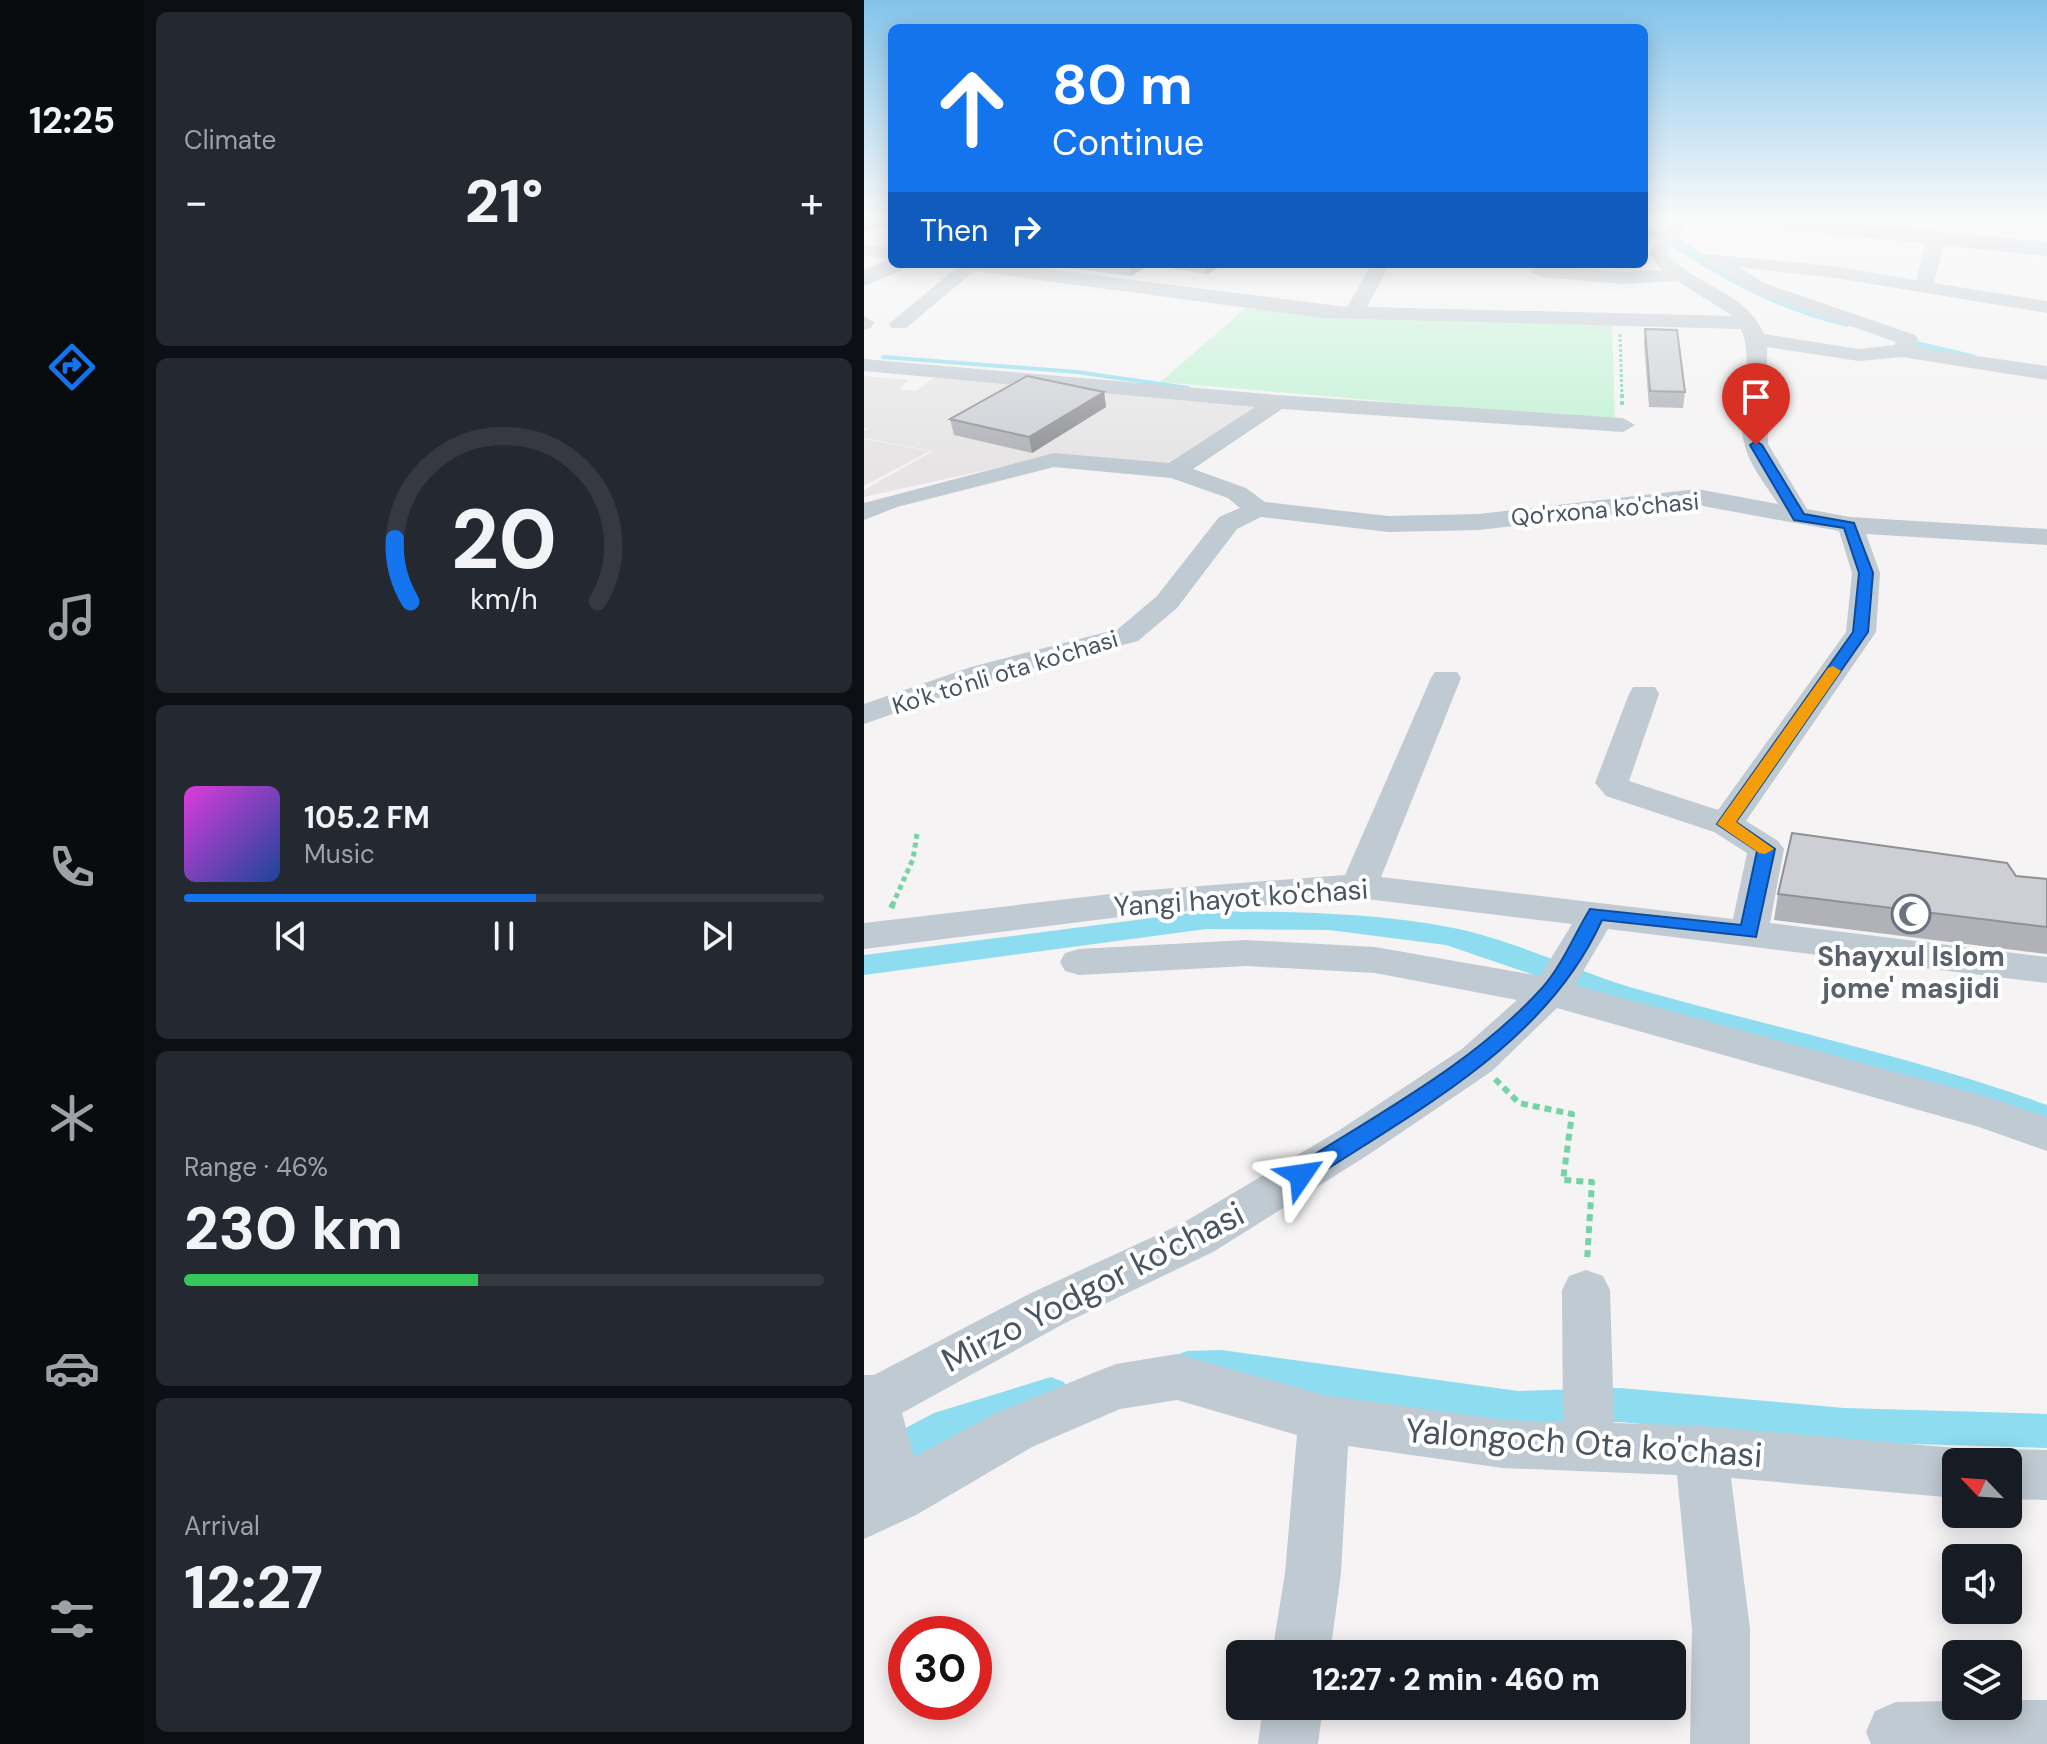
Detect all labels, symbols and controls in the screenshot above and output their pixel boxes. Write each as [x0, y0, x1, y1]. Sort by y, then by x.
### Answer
text: 80 m [1052, 48, 1193, 121]
icon: ahead [920, 56, 1024, 160]
text: 12:25 [29, 97, 115, 144]
text: Continue [1052, 119, 1204, 166]
text: Climate [184, 123, 276, 157]
text: 21° [465, 162, 543, 241]
text: − [184, 173, 208, 231]
text: + [800, 173, 824, 231]
icon: right [1004, 208, 1048, 252]
text: Then [920, 211, 988, 250]
icon: directions [44, 339, 100, 395]
pin [1722, 363, 1790, 445]
icon: arrive [1734, 375, 1778, 419]
text: 20 [451, 484, 557, 593]
street label: Qo'rxona ko'chasi [1510, 485, 1700, 533]
text: km/h [470, 581, 538, 618]
icon: music [44, 589, 100, 645]
street label: Ko'k to'nli ota ko'chasi [888, 623, 1122, 721]
text: 105.2 FM [304, 798, 430, 837]
text: Music [304, 837, 375, 871]
icon: phone [44, 839, 100, 895]
street label: Yangi hayot ko'chasi [1113, 871, 1369, 925]
mosque icon: Shayxul Islom jome' masjidi [1890, 893, 1932, 935]
icon: previous [269, 914, 313, 958]
icon: pause [482, 914, 526, 958]
icon: next [695, 914, 739, 958]
place label: Shayxul Islom jome' masjidi [1817, 938, 2005, 1007]
icon: climate [44, 1090, 100, 1146]
position arrow [1259, 1133, 1343, 1217]
text: Range · 46% [184, 1150, 328, 1184]
text: 230 km [184, 1189, 403, 1268]
street label: Mirzo Yodgor ko'chasi [934, 1191, 1252, 1383]
icon: car [44, 1340, 100, 1396]
street label: Yalongoch Ota ko'chasi [1404, 1408, 1764, 1478]
north arrow [1942, 1448, 2022, 1528]
map controls [1942, 1448, 2022, 1720]
text: Arrival [184, 1509, 260, 1543]
button: sound [1942, 1544, 2022, 1624]
text: 12:27 [184, 1548, 323, 1627]
icon: filters [44, 1591, 100, 1647]
speed limit sign: 30 [888, 1616, 992, 1720]
button: layers [1942, 1640, 2022, 1720]
text: 12:27 · 2 min · 460 m [1312, 1660, 1600, 1699]

